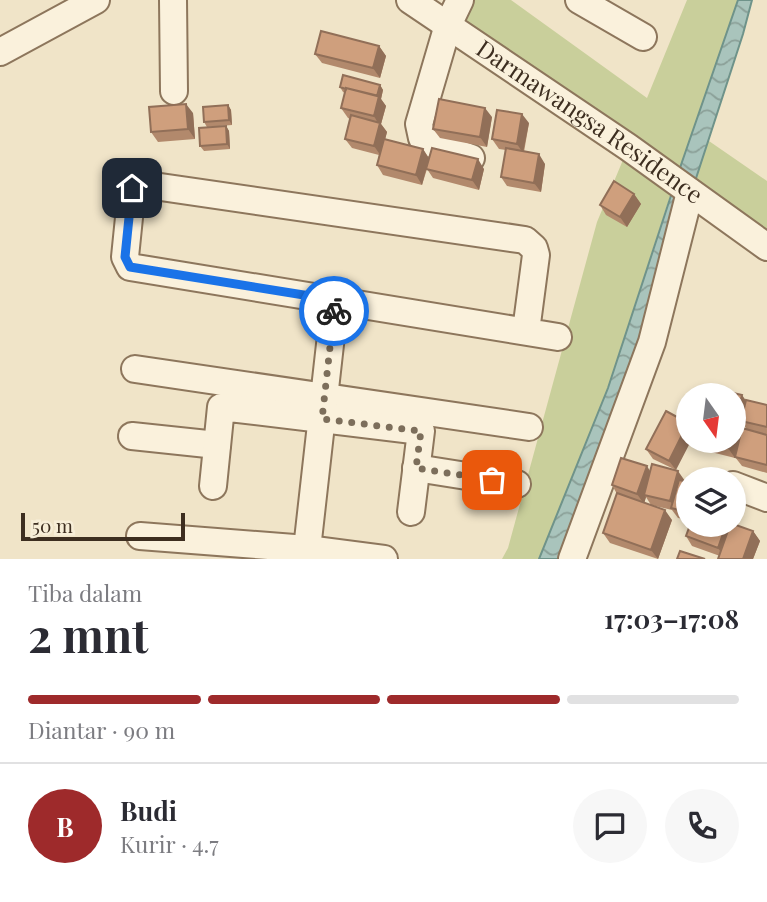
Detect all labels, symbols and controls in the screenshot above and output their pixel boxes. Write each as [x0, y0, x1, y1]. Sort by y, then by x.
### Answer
street label: Darmawangsa Residence [471, 31, 710, 210]
pin [102, 158, 162, 218]
icon: home [113, 169, 151, 207]
courier [299, 276, 369, 346]
icon: bike [315, 292, 353, 330]
north arrow [676, 383, 746, 453]
map controls [676, 383, 746, 537]
pin [462, 450, 522, 510]
icon: bag [473, 461, 511, 499]
button: layers [676, 467, 746, 537]
scale bar [21, 510, 186, 542]
text: 50 m [32, 512, 73, 538]
text: Tiba dalam [28, 577, 142, 608]
text: 17:03–17:08 [604, 601, 739, 636]
text: 2 mnt [28, 603, 148, 665]
text: Diantar · 90 m [28, 714, 175, 745]
button: chat [573, 789, 647, 863]
button: phone [665, 789, 739, 863]
text: Budi [120, 793, 177, 828]
text: B [56, 809, 74, 844]
text: Kurir · 4.7 [120, 828, 219, 859]

